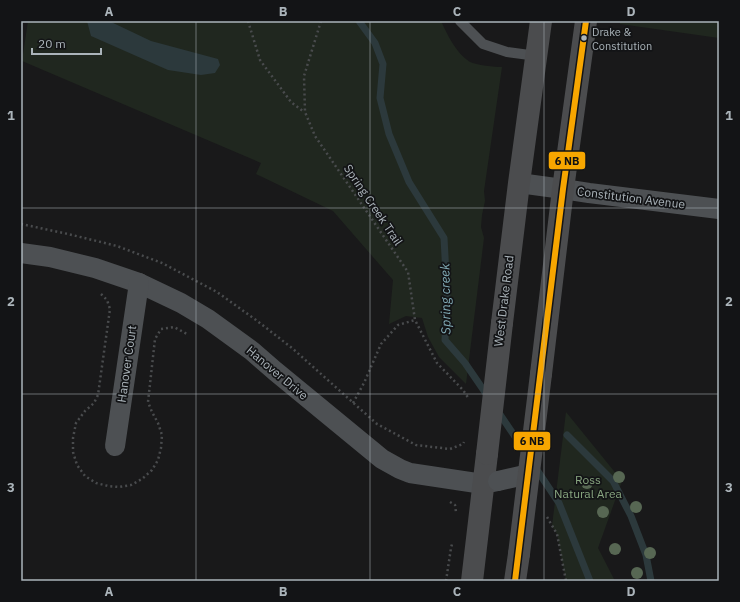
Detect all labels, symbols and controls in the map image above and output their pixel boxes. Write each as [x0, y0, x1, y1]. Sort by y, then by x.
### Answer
text: A [105, 3, 114, 20]
text: B [279, 3, 288, 20]
text: C [453, 3, 462, 20]
text: D [626, 3, 636, 20]
place label: Drake & Constitution [592, 25, 652, 53]
scale bar [32, 30, 101, 56]
marker: Drake & Constitution [579, 33, 589, 43]
text: 20 m [38, 36, 66, 51]
text: 1 [7, 107, 15, 124]
text: 1 [725, 107, 733, 124]
line badge: 6 NB [548, 151, 586, 170]
text: 6 NB [555, 154, 579, 168]
street label: Spring Creek Trail [341, 161, 406, 248]
street label: Constitution Avenue [576, 183, 686, 212]
street label: West Drake Road [490, 254, 517, 347]
water label: Spring creek [436, 263, 455, 335]
text: 2 [7, 293, 15, 310]
text: 2 [725, 293, 733, 310]
street label: Hanover Court [114, 324, 139, 403]
street label: Hanover Drive [243, 343, 311, 403]
line badge: 6 NB [513, 431, 551, 451]
text: 6 NB [520, 434, 544, 448]
park label: Ross Natural Area [554, 472, 622, 501]
text: 3 [7, 479, 15, 496]
text: 3 [725, 479, 733, 496]
text: A [105, 583, 114, 600]
text: B [279, 583, 288, 600]
text: C [453, 583, 462, 600]
text: D [626, 583, 636, 600]

